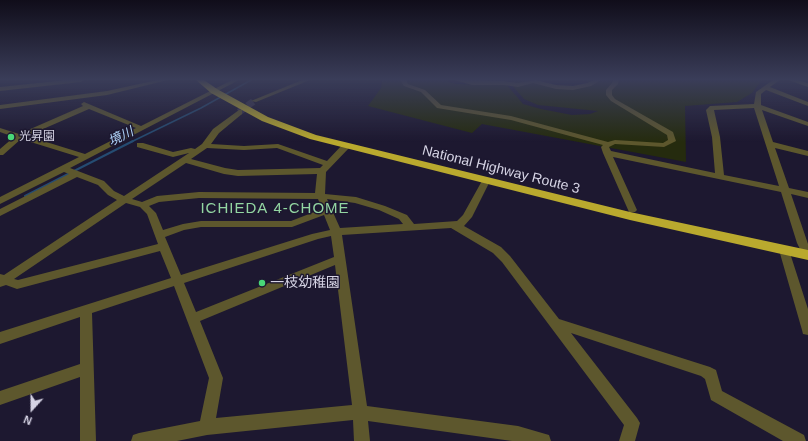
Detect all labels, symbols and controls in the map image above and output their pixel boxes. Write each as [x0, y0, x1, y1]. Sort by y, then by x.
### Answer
water label: 境川 [106, 124, 136, 150]
place label: 光昇園 [19, 130, 55, 144]
marker: 光昇園 [6, 132, 16, 142]
street label: National Highway Route 3 [420, 142, 582, 198]
district label: ICHIEDA 4-CHOME [200, 200, 350, 218]
place label: 一枝幼稚園 [270, 275, 340, 291]
marker: 一枝幼稚園 [257, 278, 267, 288]
north arrow [12, 389, 52, 429]
text: N [22, 413, 34, 427]

